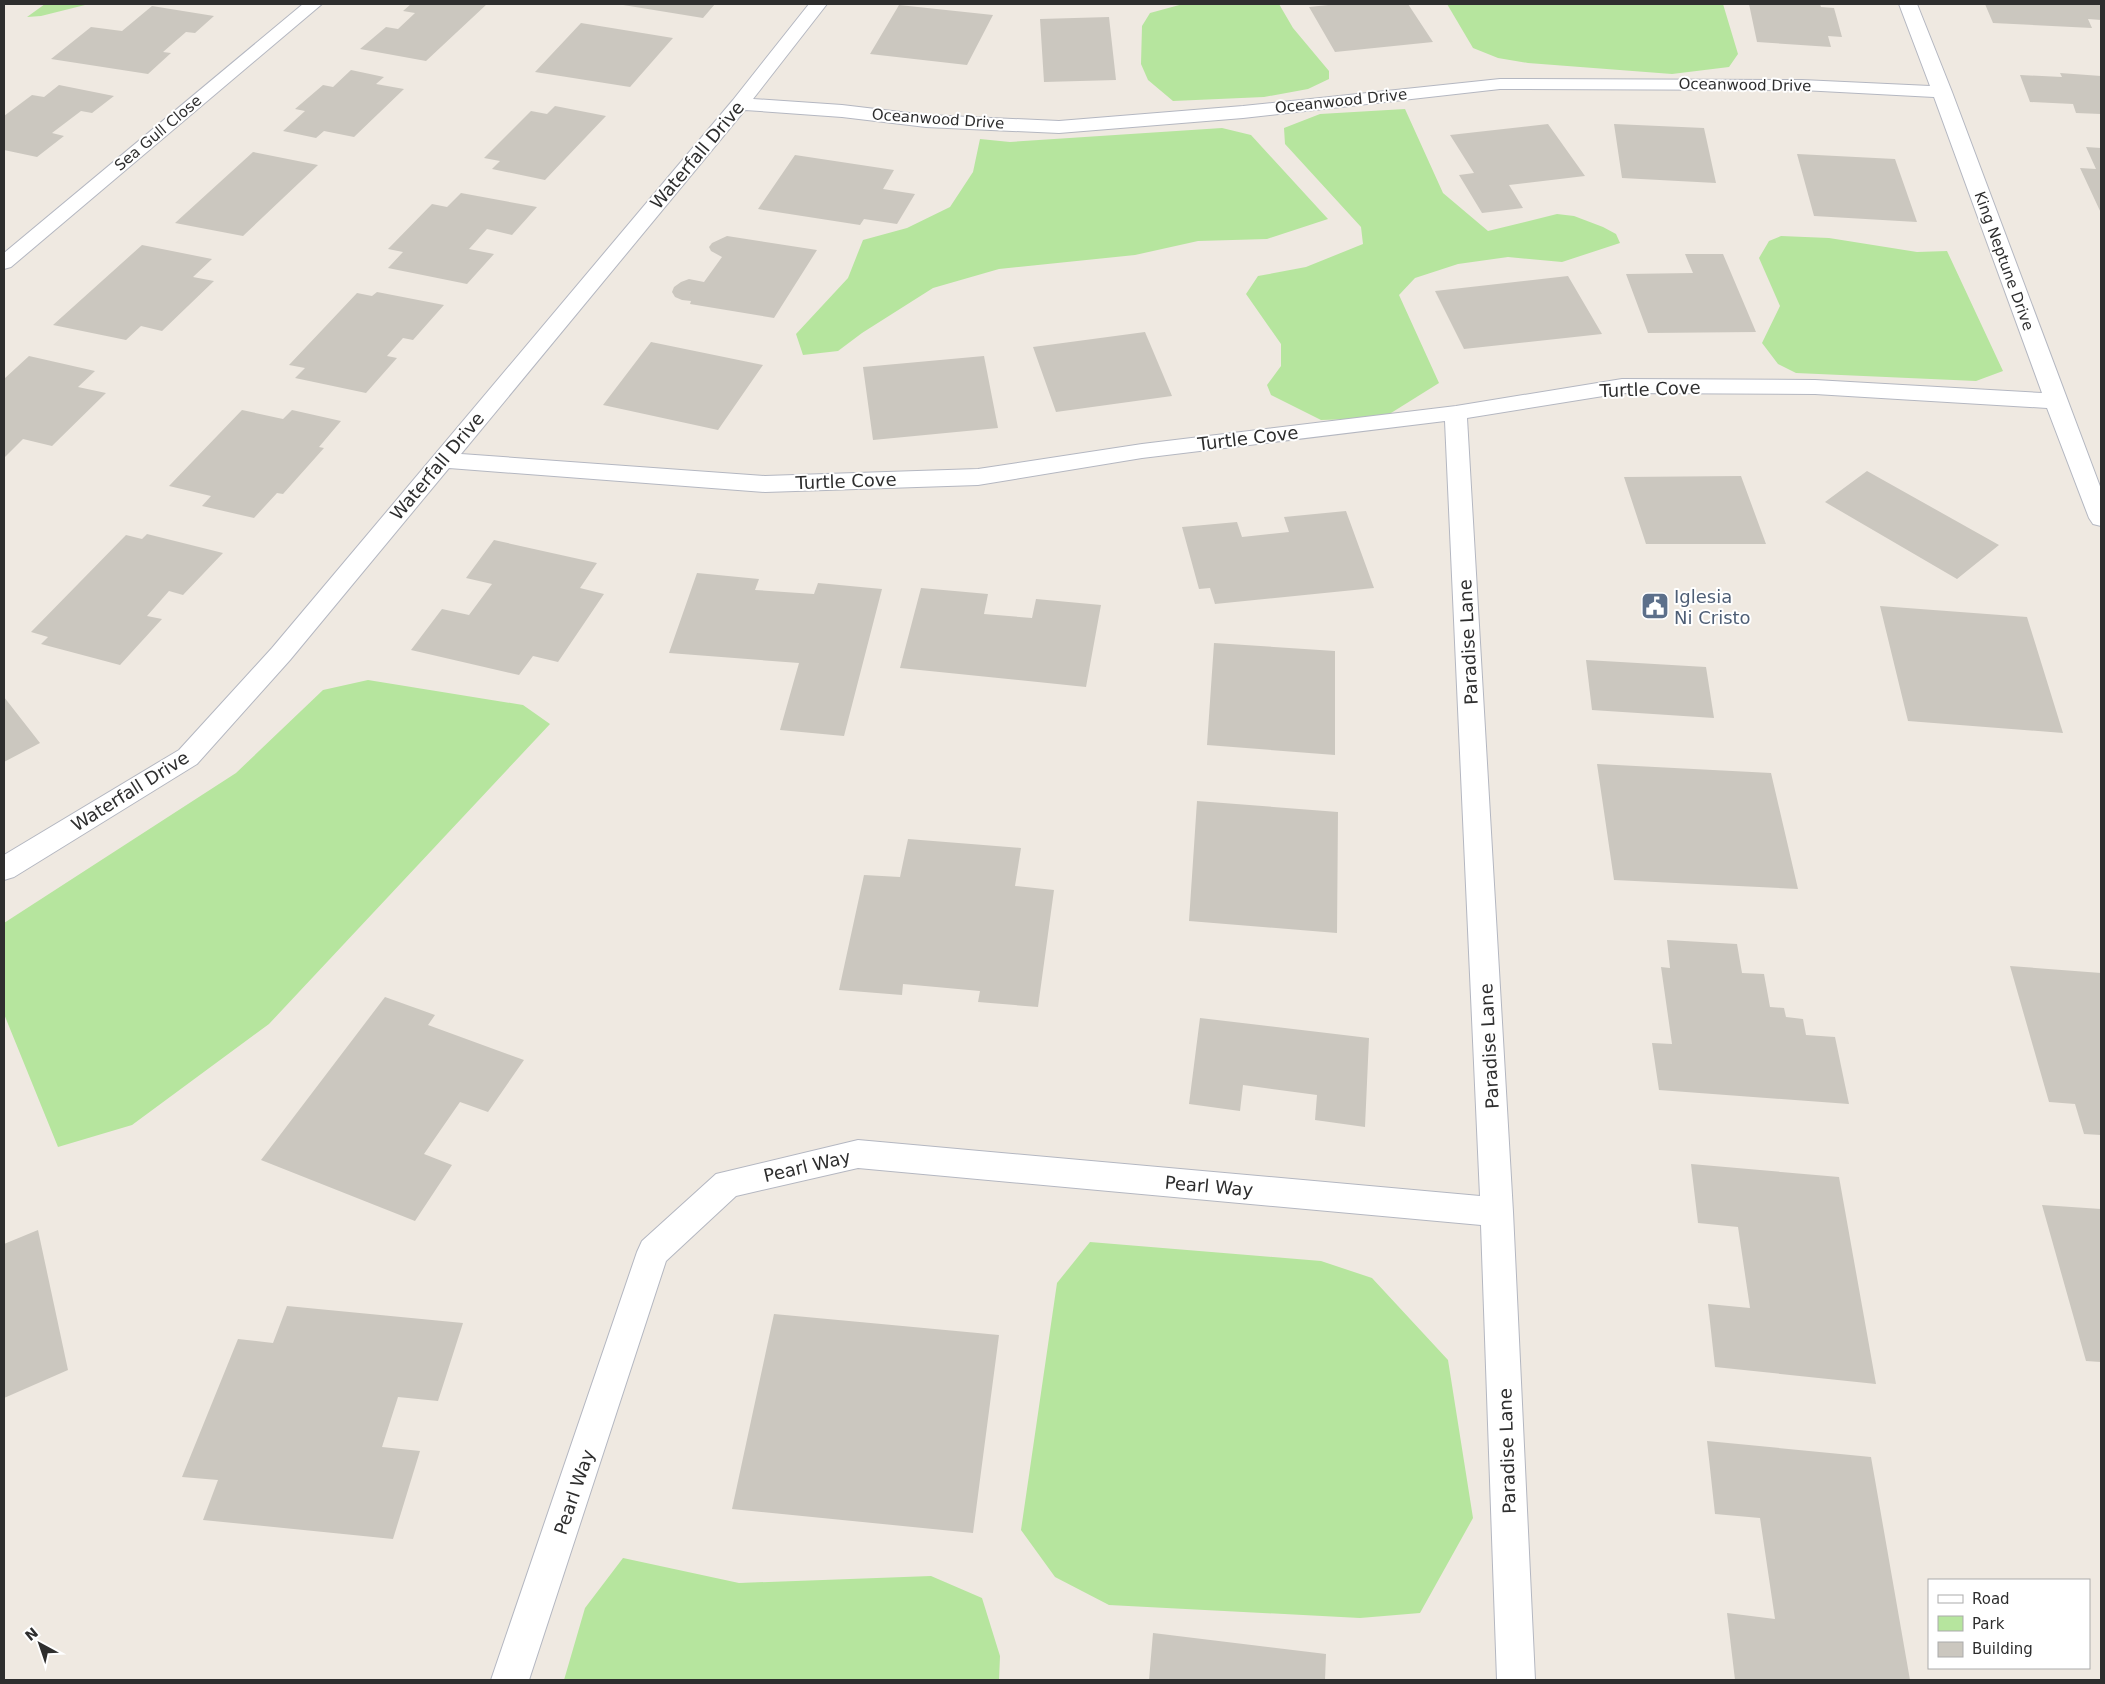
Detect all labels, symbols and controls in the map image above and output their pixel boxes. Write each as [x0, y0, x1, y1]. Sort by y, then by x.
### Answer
street label: Oceanwood Drive [1678, 75, 1812, 95]
street label: Oceanwood Drive [1274, 85, 1408, 117]
street label: Sea Gull Close [111, 91, 205, 175]
street label: Waterfall Drive [646, 97, 748, 213]
street label: Oceanwood Drive [871, 105, 1005, 133]
street label: King Neptune Drive [1970, 189, 2038, 333]
street label: Turtle Cove [1598, 377, 1701, 401]
street label: Waterfall Drive [386, 408, 488, 524]
street label: Turtle Cove [1195, 421, 1300, 455]
street label: Turtle Cove [794, 469, 897, 493]
street label: Paradise Lane [1454, 579, 1482, 705]
place label: Iglesia Ni Cristo [1674, 586, 1751, 628]
public building icon: Iglesia Ni Cristo [1640, 591, 1670, 621]
street label: Waterfall Drive [67, 747, 193, 835]
street label: Paradise Lane [1475, 983, 1503, 1109]
street label: Pearl Way [761, 1146, 853, 1186]
street label: Pearl Way [1164, 1172, 1254, 1200]
street label: Paradise Lane [1494, 1388, 1520, 1514]
street label: Pearl Way [550, 1446, 598, 1537]
legend [1928, 1579, 2090, 1669]
text: Road [1972, 1590, 2010, 1608]
text: Park [1972, 1615, 2005, 1633]
north arrow [15, 1619, 65, 1669]
text: N [22, 1624, 41, 1644]
text: Building [1972, 1640, 2033, 1658]

